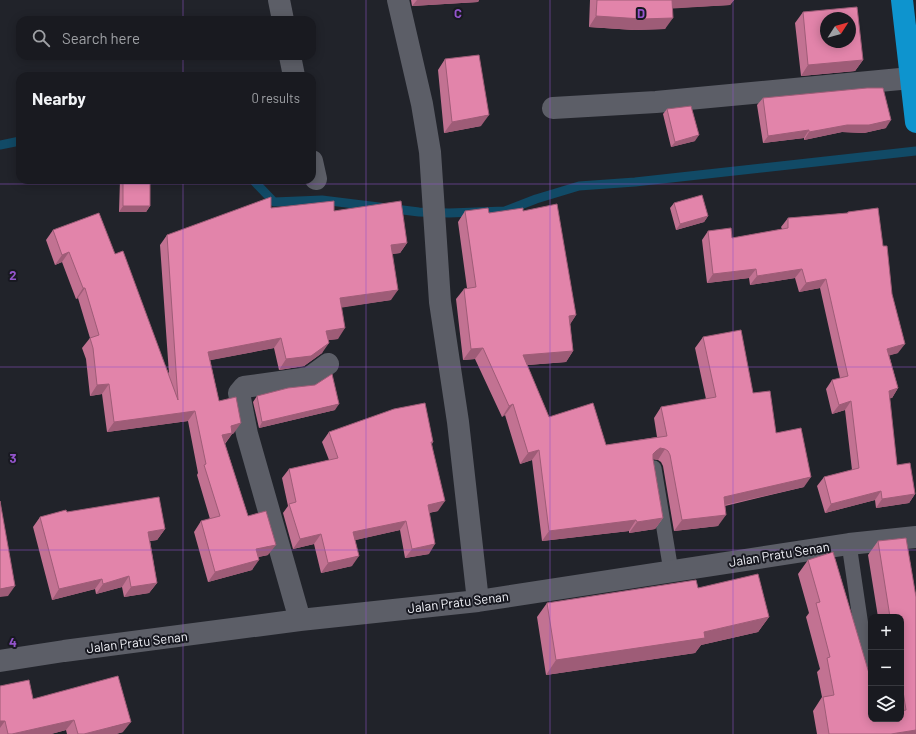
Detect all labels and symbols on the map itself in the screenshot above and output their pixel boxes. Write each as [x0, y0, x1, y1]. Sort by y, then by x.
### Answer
text: C [454, 5, 462, 21]
text: D [637, 5, 645, 21]
north arrow [820, 12, 856, 48]
text: 2 [9, 267, 17, 283]
text: 3 [9, 450, 17, 466]
street label: Jalan Pratu Senan [727, 538, 831, 570]
street label: Jalan Pratu Senan [406, 588, 510, 616]
street label: Jalan Pratu Senan [85, 628, 189, 656]
text: 4 [9, 634, 17, 650]

